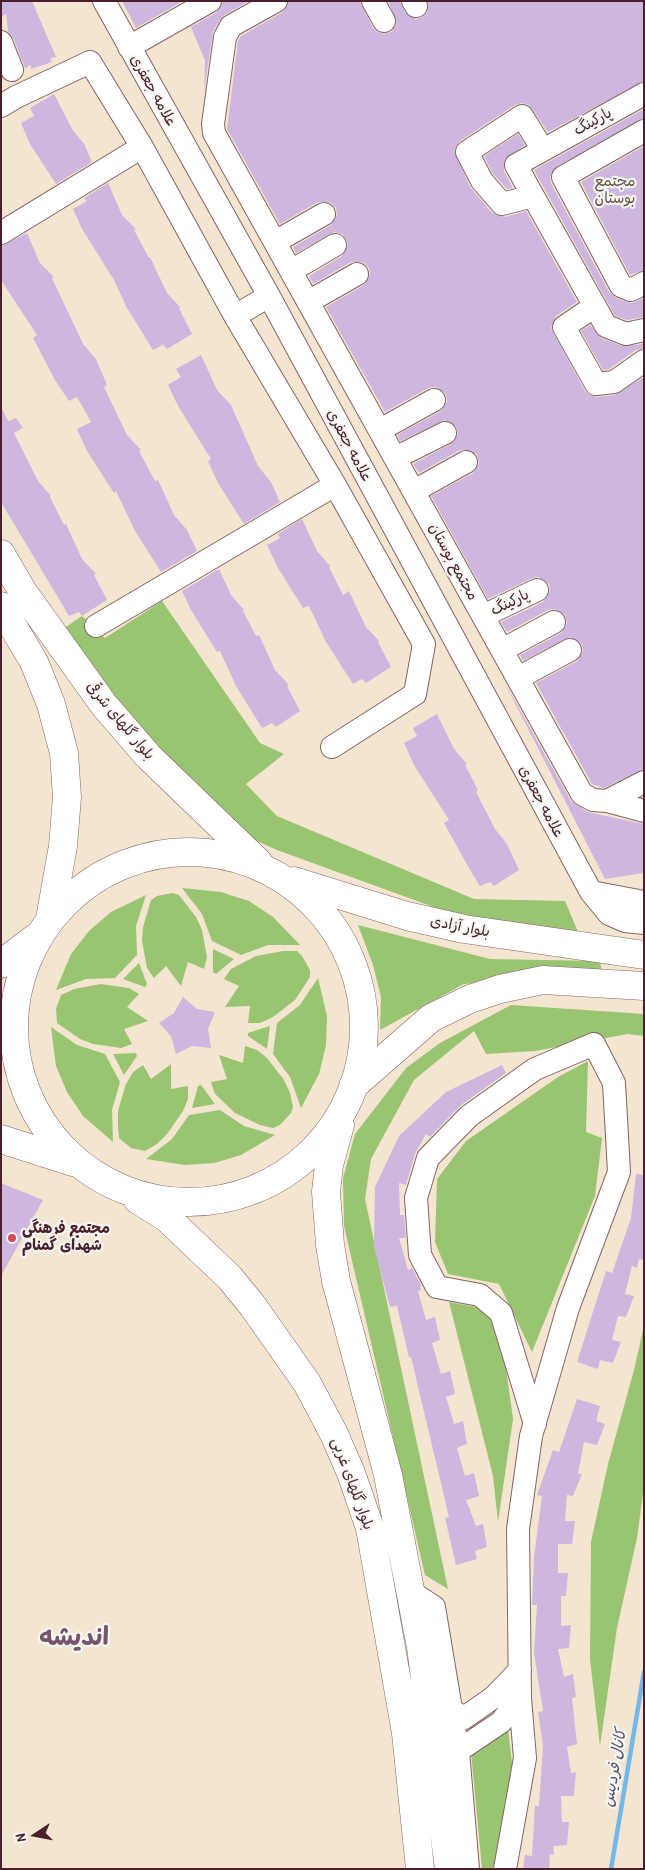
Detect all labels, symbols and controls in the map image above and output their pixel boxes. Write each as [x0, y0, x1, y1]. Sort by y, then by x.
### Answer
street label: علامه جعفری [126, 52, 180, 130]
street label: پارکینگ [571, 104, 615, 140]
park label: مجتمع بوستان [595, 173, 635, 208]
street label: علامه جعفری [322, 406, 376, 486]
street label: مجتمع بوستان [424, 520, 482, 604]
street label: پارکینگ [488, 586, 532, 620]
street label: بلوار گلهای شرقی [82, 678, 158, 764]
street label: علامه جعفری [514, 762, 568, 842]
street label: بلوار آزادی [429, 912, 491, 942]
place label: مجتمع فرهنگی شهدای گمنام [22, 1220, 110, 1255]
marker: مجتمع فرهنگی شهدای گمنام [6, 1232, 18, 1244]
street label: بلوار گلهای غربی [327, 1435, 377, 1533]
district label: اندیشه [39, 1623, 109, 1653]
water label: کانال فردیس [599, 1728, 631, 1808]
north arrow [10, 1810, 60, 1860]
text: N [10, 1832, 30, 1843]

